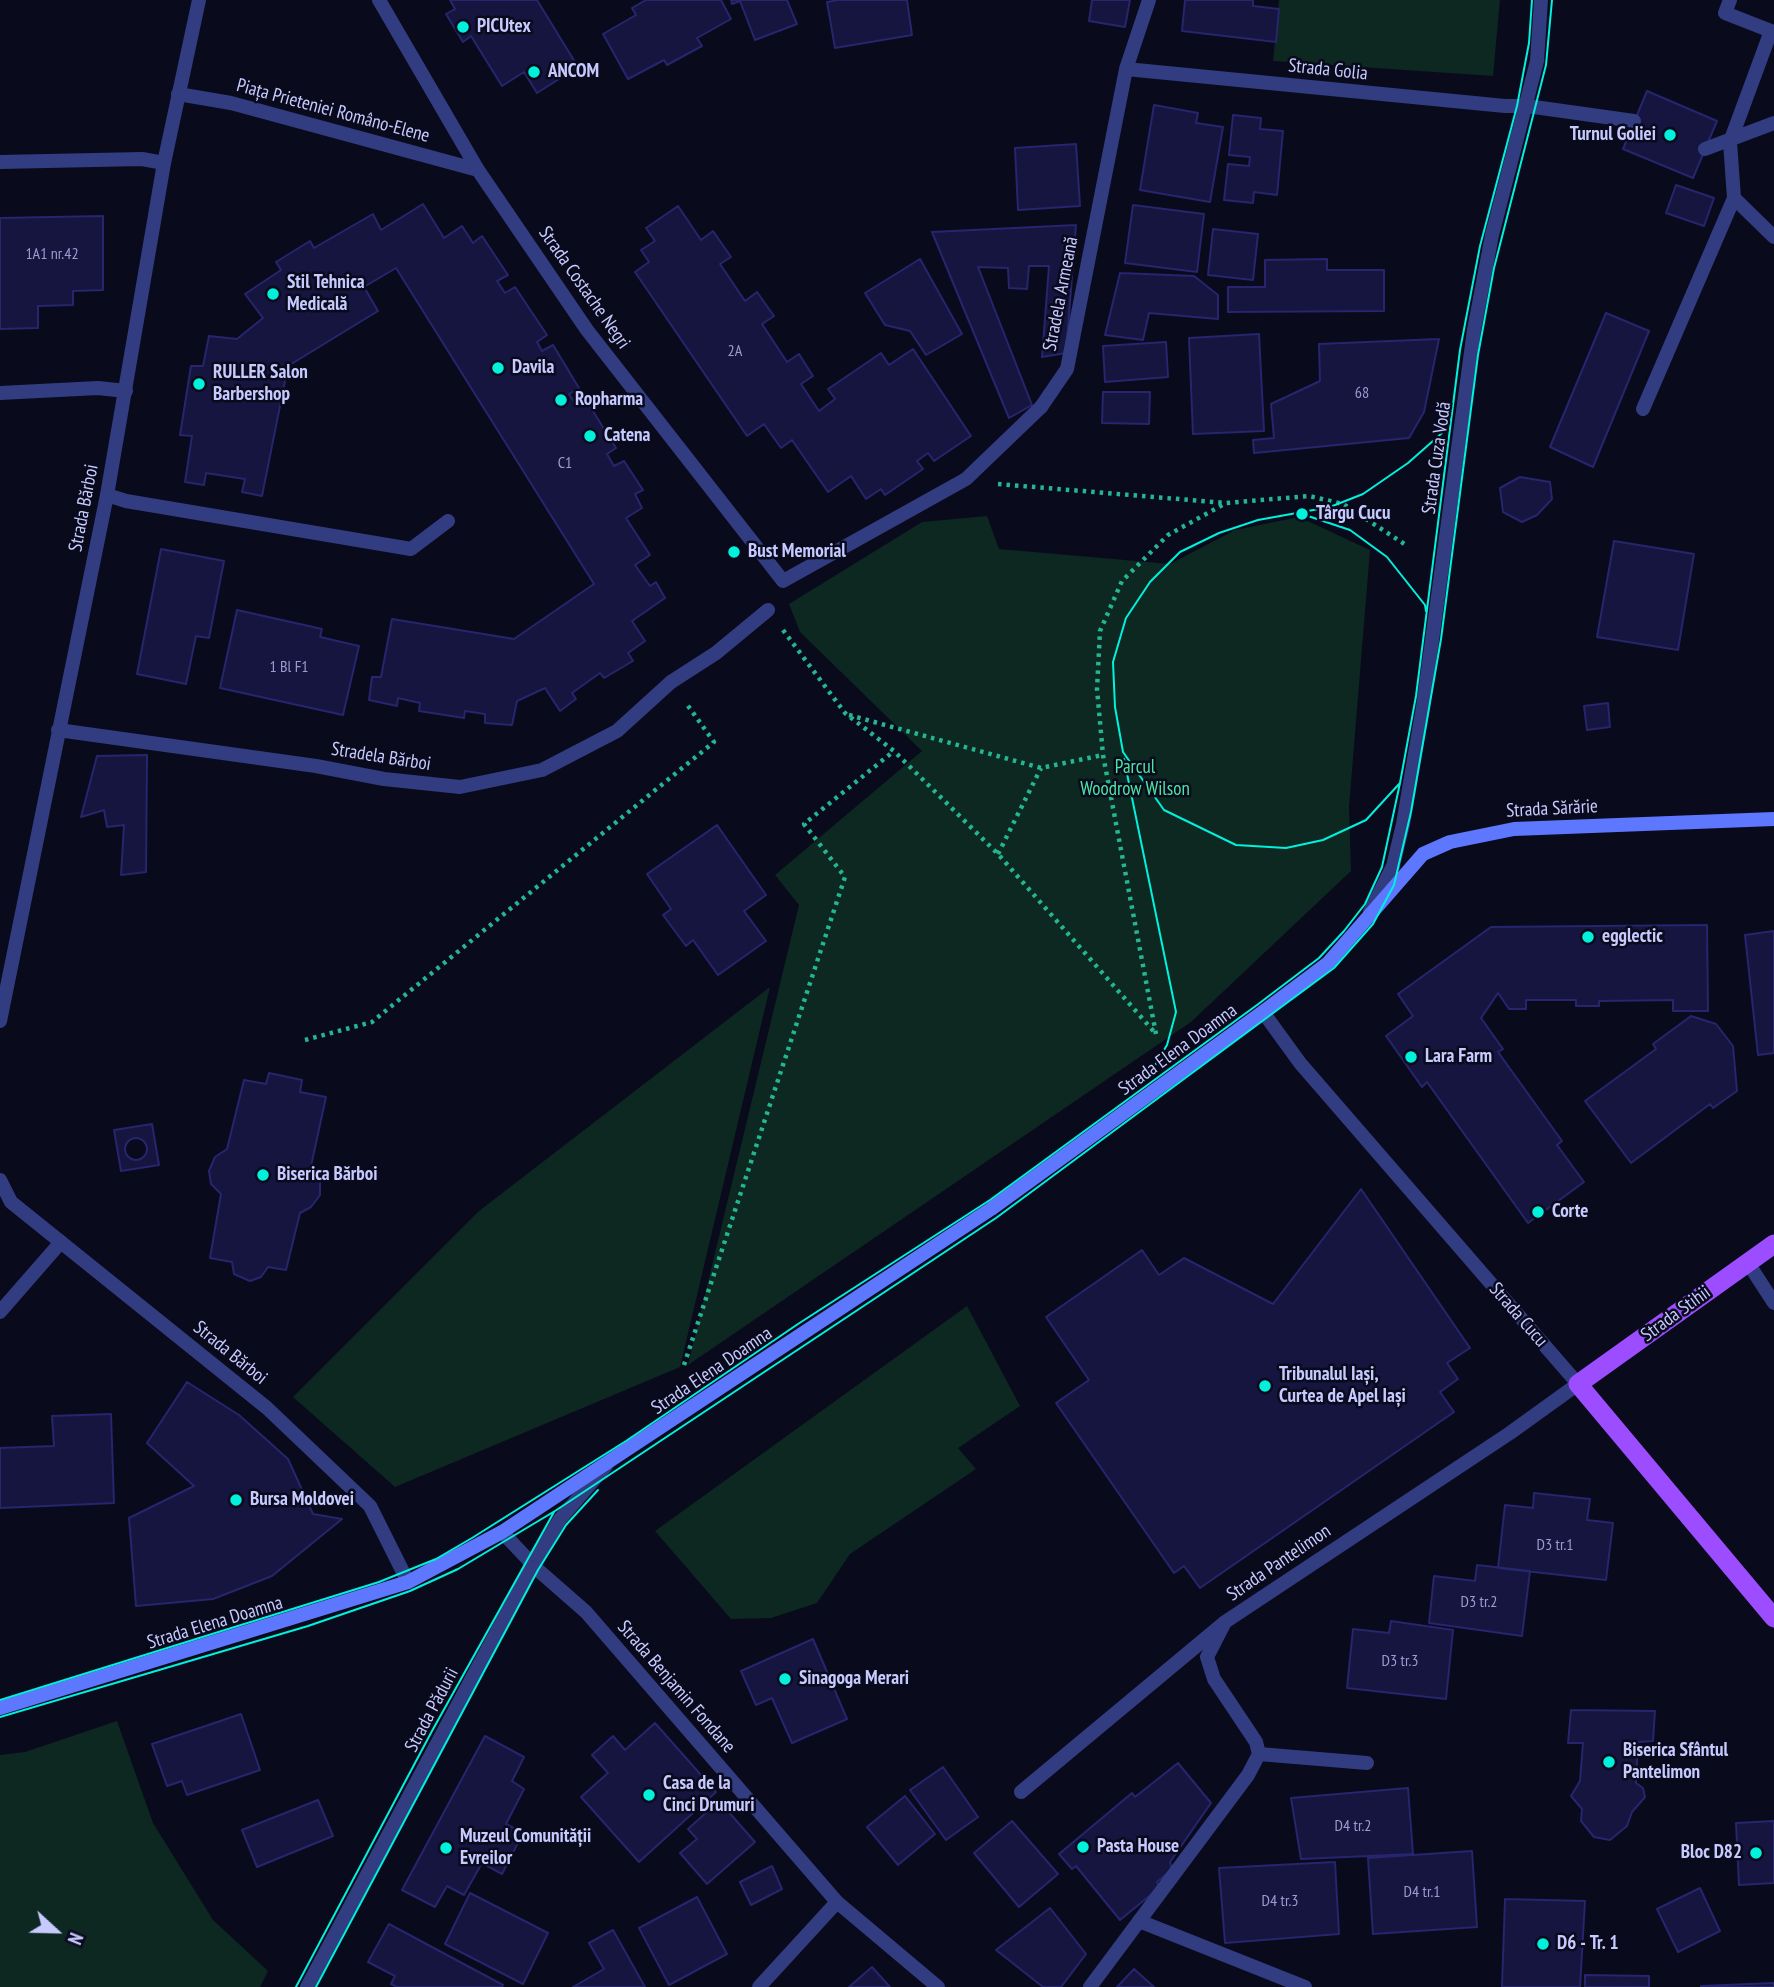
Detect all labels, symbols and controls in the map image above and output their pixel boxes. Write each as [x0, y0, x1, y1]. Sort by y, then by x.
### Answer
place label: PICUtex [477, 16, 531, 38]
marker: PICUtex [455, 19, 471, 35]
street label: Strada Golia [1287, 54, 1369, 86]
place label: ANCOM [548, 61, 599, 83]
marker: ANCOM [526, 64, 542, 80]
street label: Piața Prieteniei Româno-Elene [234, 74, 432, 148]
place label: Turnul Goliei [1570, 124, 1656, 146]
marker: Turnul Goliei [1662, 127, 1678, 143]
street label: Strada Costache Negri [533, 222, 635, 354]
street label: Stradela Armeană [1039, 235, 1083, 353]
house number: 1A1 nr.42 [25, 244, 79, 264]
place label: Stil Tehnica Medicală [287, 272, 365, 316]
marker: Stil Tehnica Medicală [265, 286, 281, 302]
house number: 2A [728, 341, 742, 361]
place label: Davila [512, 357, 554, 379]
marker: Davila [490, 360, 506, 376]
place label: RULLER Salon Barbershop [213, 362, 308, 406]
marker: RULLER Salon Barbershop [191, 376, 207, 392]
house number: 68 [1355, 383, 1369, 403]
place label: Ropharma [575, 389, 643, 411]
marker: Ropharma [553, 392, 569, 408]
street label: Strada Cuza Vodă [1418, 400, 1456, 516]
place label: Catena [604, 425, 650, 447]
marker: Catena [582, 428, 598, 444]
house number: C1 [558, 453, 572, 473]
street label: Strada Bărboi [64, 462, 104, 554]
place label: Târgu Cucu [1316, 503, 1390, 525]
marker: Târgu Cucu [1294, 506, 1310, 522]
place label: Bust Memorial [748, 541, 846, 563]
marker: Bust Memorial [726, 544, 742, 560]
house number: 1 Bl F1 [269, 657, 309, 677]
street label: Stradela Bărboi [330, 738, 432, 776]
park label: Parcul Woodrow Wilson [1080, 757, 1190, 801]
street label: Strada Sărărie [1506, 795, 1598, 823]
place label: egglectic [1602, 926, 1663, 948]
marker: egglectic [1580, 929, 1596, 945]
street label: Strada Elena Doamna [1114, 999, 1242, 1101]
place label: Lara Farm [1425, 1046, 1492, 1068]
marker: Lara Farm [1403, 1049, 1419, 1065]
place label: Biserica Bărboi [277, 1164, 377, 1186]
marker: Biserica Bărboi [255, 1167, 271, 1183]
place label: Corte [1552, 1201, 1588, 1223]
marker: Corte [1530, 1204, 1546, 1220]
street label: Strada Cucu [1484, 1278, 1552, 1352]
street label: Strada Stihii [1637, 1281, 1715, 1347]
street label: Strada Bărboi [188, 1316, 272, 1390]
street label: Strada Elena Doamna [647, 1322, 777, 1420]
place label: Tribunalul Iași, Curtea de Apel Iași [1279, 1364, 1406, 1408]
marker: Tribunalul Iași, Curtea de Apel Iași [1257, 1378, 1273, 1394]
place label: Bursa Moldovei [250, 1489, 354, 1511]
marker: Bursa Moldovei [228, 1492, 244, 1508]
street label: Strada Pantelimon [1223, 1520, 1335, 1606]
house number: D3 tr.1 [1537, 1535, 1573, 1555]
street label: Strada Elena Doamna [144, 1592, 286, 1654]
house number: D3 tr.2 [1461, 1592, 1497, 1612]
street label: Strada Benjamin Fondane [612, 1616, 740, 1758]
house number: D3 tr.3 [1382, 1651, 1418, 1671]
street label: Strada Pădurii [400, 1664, 464, 1756]
place label: Sinagoga Merari [799, 1668, 909, 1690]
marker: Sinagoga Merari [777, 1671, 793, 1687]
place label: Biserica Sfântul Pantelimon [1623, 1740, 1728, 1784]
marker: Biserica Sfântul Pantelimon [1601, 1754, 1617, 1770]
place label: Casa de la Cinci Drumuri [663, 1773, 754, 1817]
marker: Casa de la Cinci Drumuri [641, 1787, 657, 1803]
house number: D4 tr.2 [1335, 1816, 1371, 1836]
place label: Muzeul Comunității Evreilor [460, 1826, 591, 1870]
place label: Pasta House [1097, 1836, 1179, 1858]
marker: Pasta House [1075, 1839, 1091, 1855]
marker: Muzeul Comunității Evreilor [438, 1840, 454, 1856]
place label: Bloc D82 [1681, 1842, 1742, 1864]
marker: Bloc D82 [1748, 1845, 1764, 1861]
house number: D4 tr.1 [1404, 1882, 1440, 1902]
house number: D4 tr.3 [1262, 1891, 1298, 1911]
north arrow [21, 1896, 91, 1966]
text: N [62, 1930, 89, 1948]
place label: D6 - Tr. 1 [1557, 1933, 1619, 1955]
marker: D6 - Tr. 1 [1535, 1936, 1551, 1952]

